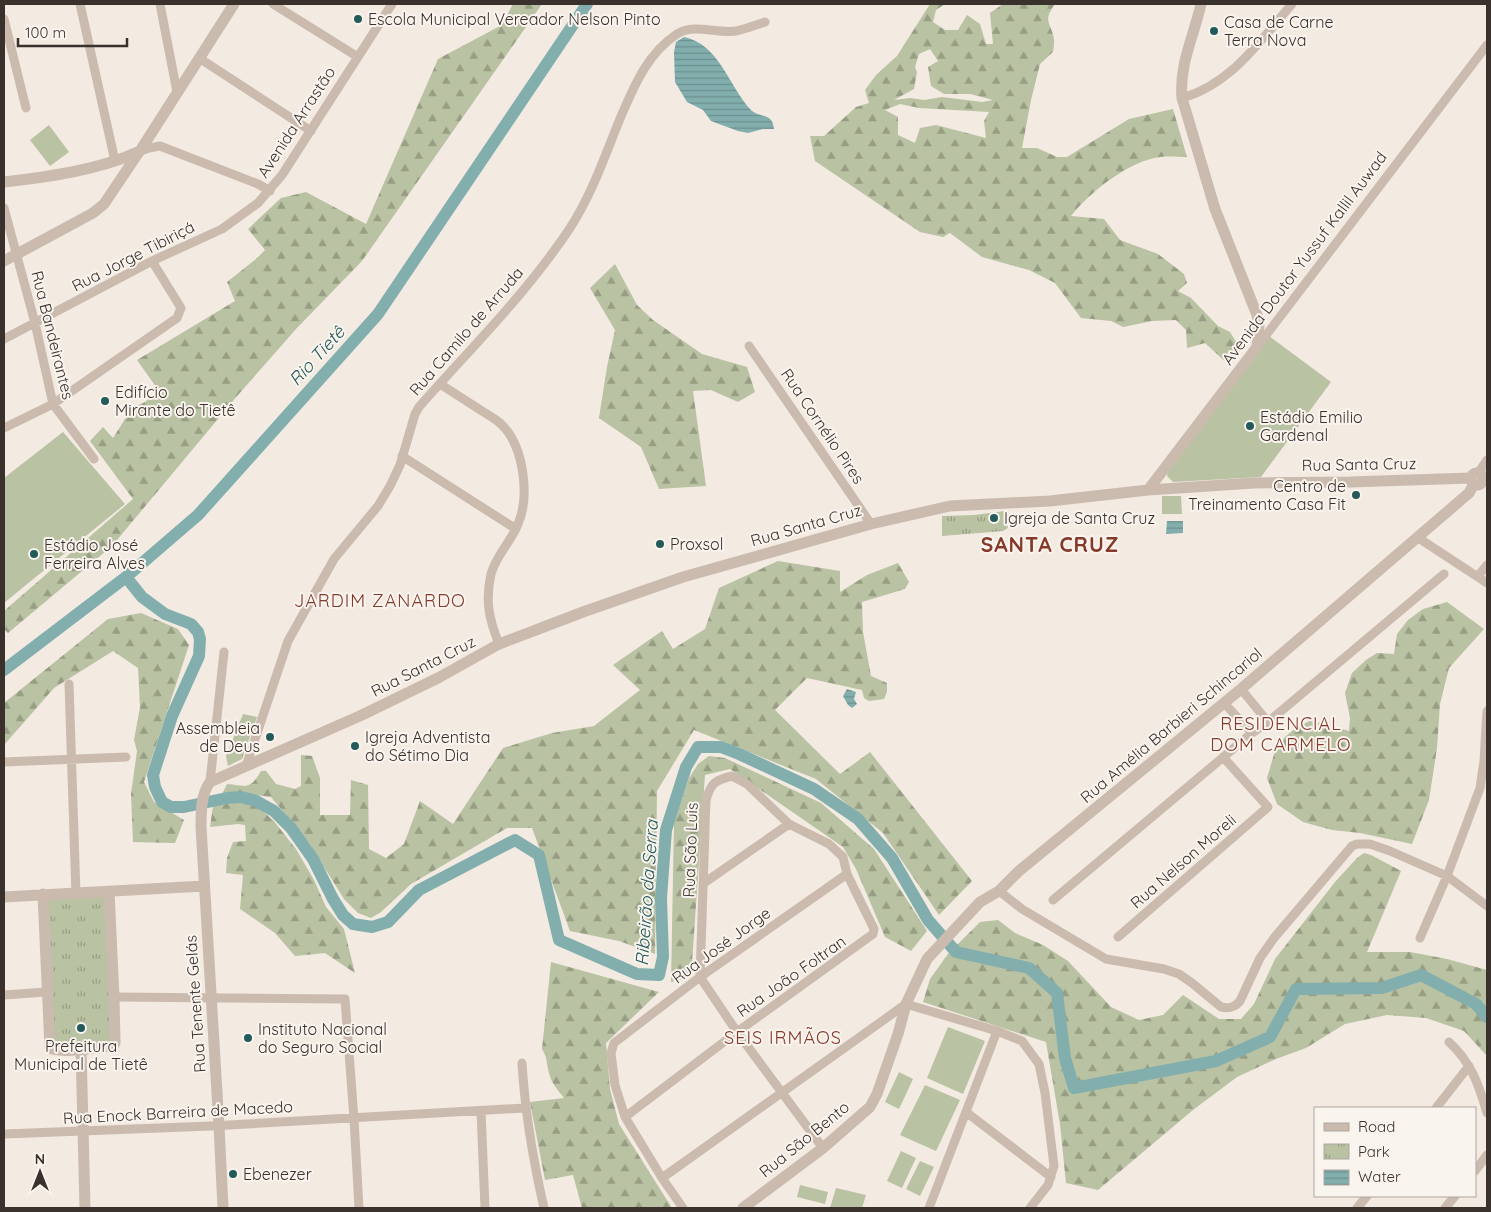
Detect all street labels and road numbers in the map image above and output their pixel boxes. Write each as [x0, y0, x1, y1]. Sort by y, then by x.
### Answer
street label: Avenida Arrastão [253, 63, 339, 181]
street label: Avenida Doutor Yussuf Kallil Auwad [1217, 147, 1391, 369]
street label: Rua Jorge Tibiriçá [68, 216, 198, 296]
street label: Rua Camilo de Arruda [405, 263, 527, 399]
street label: Rua Bandeirantes [27, 269, 79, 401]
street label: Rua Cornélio Pires [777, 365, 869, 487]
street label: Rua Santa Cruz [1302, 453, 1416, 475]
street label: Rua Santa Cruz [748, 500, 864, 550]
street label: Rua Santa Cruz [367, 631, 479, 701]
street label: Rua Amélia Barbieri Schincariol [1076, 643, 1266, 807]
street label: Rua São Luis [678, 802, 702, 898]
street label: Rua Nelson Moreli [1126, 810, 1240, 912]
street label: Rua José Jorge [668, 903, 774, 987]
street label: Rua João Foltran [733, 931, 849, 1021]
street label: Rua Tenente Gelás [180, 935, 210, 1073]
street label: Rua Enock Barreira de Macedo [63, 1096, 293, 1128]
street label: Rua São Bento [755, 1097, 853, 1181]

